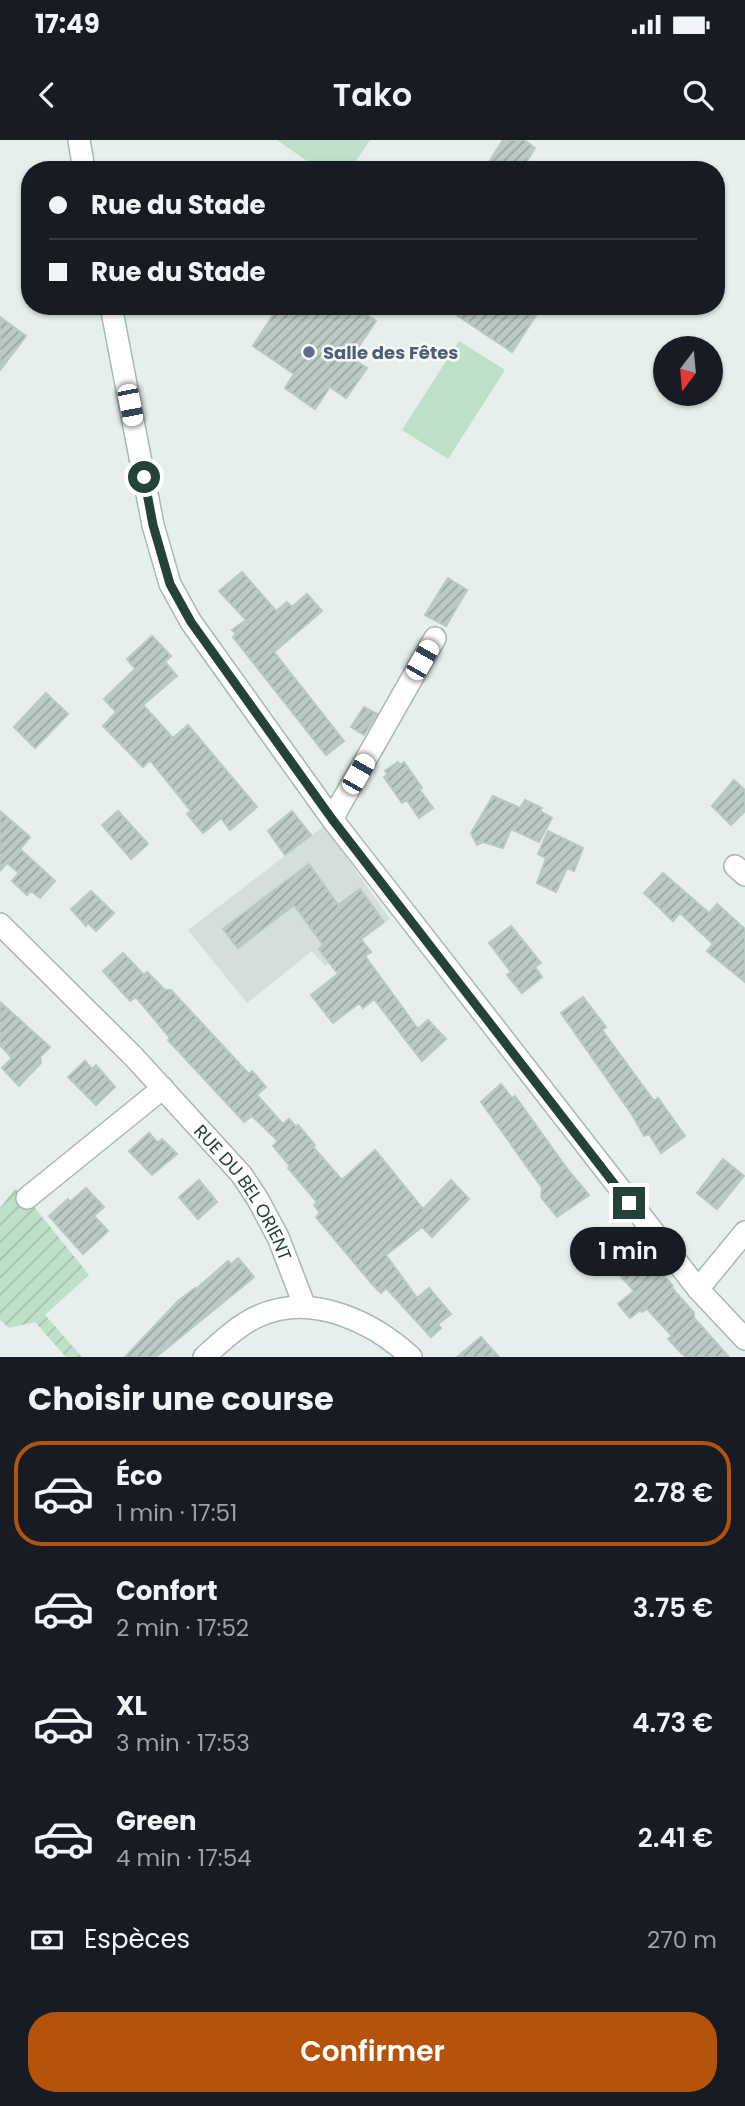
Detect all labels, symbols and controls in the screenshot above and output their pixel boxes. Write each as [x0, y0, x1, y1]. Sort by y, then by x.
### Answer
text: 17:49 [35, 6, 100, 42]
text: Tako [333, 72, 412, 117]
icon: back [28, 76, 66, 114]
icon: search [679, 76, 717, 114]
text: Rue du Stade [91, 187, 266, 223]
text: Rue du Stade [91, 254, 266, 290]
north arrow [653, 336, 723, 406]
map controls [653, 336, 723, 406]
place label: Salle des Fêtes [323, 340, 458, 365]
marker: Salle des Fêtes [301, 344, 317, 360]
car [116, 382, 145, 428]
route start [128, 461, 160, 493]
car [403, 637, 442, 683]
car [339, 751, 378, 797]
street label: RUE DU BEL ORIENT [189, 1118, 298, 1264]
route end [613, 1187, 645, 1219]
callout: 1 min [571, 1228, 687, 1276]
text: 1 min [598, 1235, 658, 1267]
text: Choisir une course [28, 1376, 334, 1421]
text: Éco [116, 1458, 162, 1494]
icon: car [32, 1462, 95, 1525]
text: 2.78 € [633, 1475, 713, 1511]
text: 1 min · 17:51 [116, 1497, 237, 1529]
text: Confort [116, 1573, 218, 1609]
icon: car [32, 1577, 95, 1640]
text: 3.75 € [633, 1590, 713, 1626]
text: 2 min · 17:52 [116, 1612, 249, 1644]
text: XL [116, 1688, 147, 1724]
icon: car [32, 1692, 95, 1755]
text: 4.73 € [632, 1705, 713, 1741]
text: 3 min · 17:53 [116, 1727, 250, 1759]
text: Green [116, 1803, 197, 1839]
icon: car [32, 1807, 95, 1870]
text: 2.41 € [638, 1820, 713, 1856]
text: 4 min · 17:54 [116, 1842, 252, 1874]
icon: cash [28, 1921, 66, 1959]
text: Espèces [84, 1921, 190, 1957]
text: 270 m [647, 1924, 717, 1956]
button: Confirmer [28, 2012, 717, 2092]

